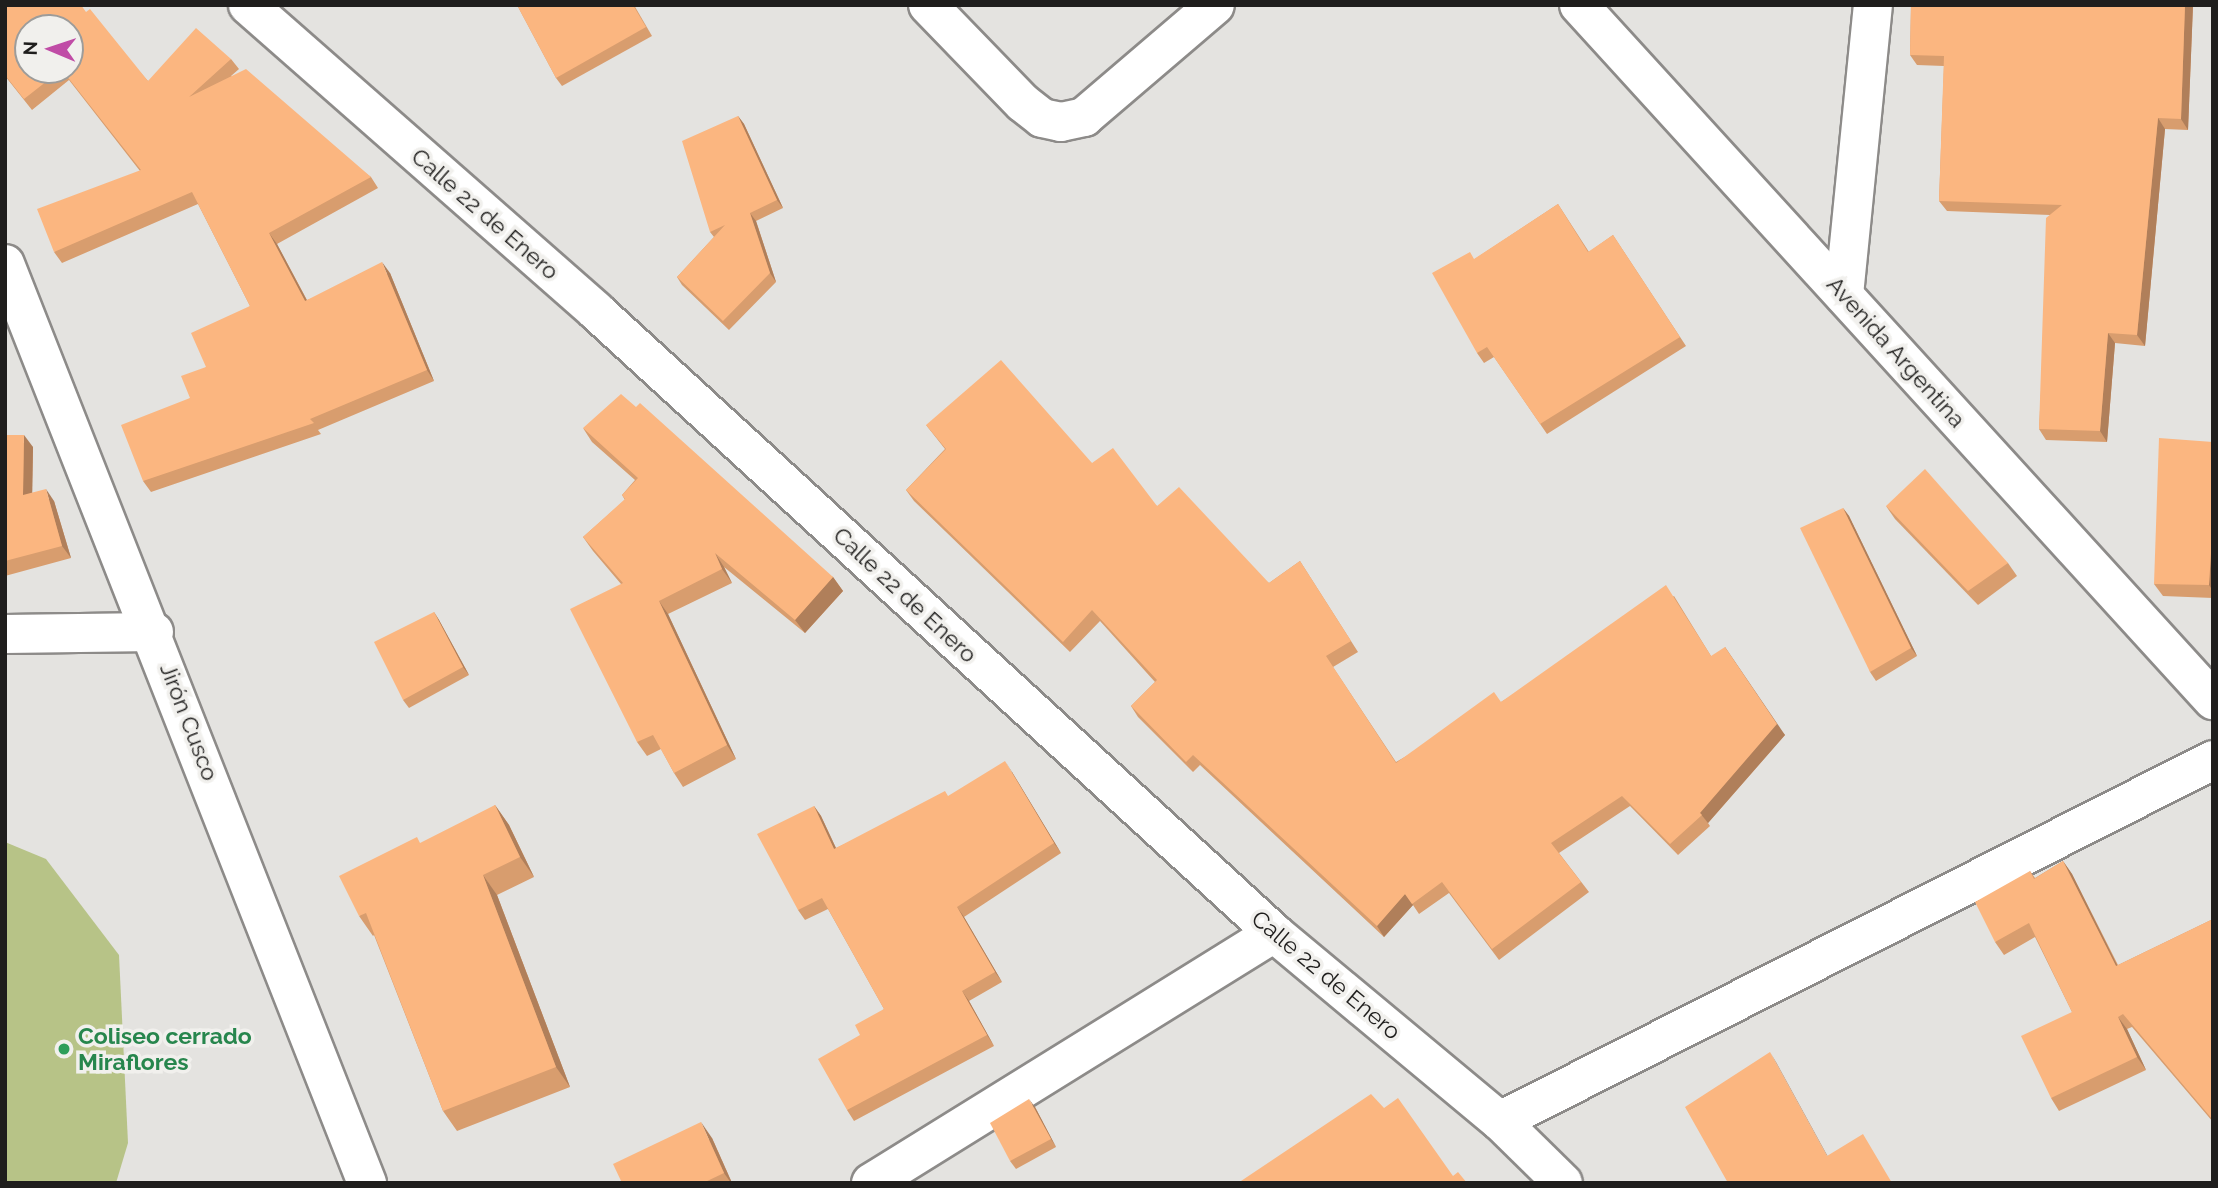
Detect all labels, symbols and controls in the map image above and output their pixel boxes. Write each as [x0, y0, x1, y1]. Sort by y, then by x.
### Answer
north arrow [14, 14, 84, 84]
text: N [19, 41, 41, 56]
street label: Calle 22 de Enero [406, 143, 564, 285]
street label: Avenida Argentina [1821, 271, 1971, 433]
street label: Calle 22 de Enero [828, 522, 982, 668]
street label: Jirón Cusco [154, 659, 224, 785]
street label: Calle 22 de Enero [1246, 905, 1406, 1045]
place label: Coliseo cerrado Miraflores [78, 1022, 252, 1076]
marker: Coliseo cerrado Miraflores [56, 1041, 72, 1057]

